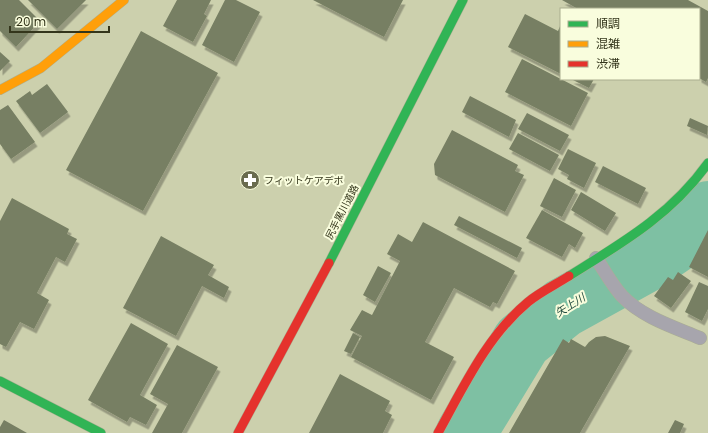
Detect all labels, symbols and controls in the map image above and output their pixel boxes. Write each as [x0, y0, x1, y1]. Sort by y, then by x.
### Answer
scale bar [10, 8, 109, 34]
legend [560, 8, 700, 80]
text: 20 m [16, 13, 46, 30]
text: 順調 [596, 15, 620, 32]
text: 混雑 [596, 35, 620, 52]
text: 渋滞 [596, 55, 620, 72]
pharmacy icon: フィットケアデポ [239, 169, 261, 191]
place label: フィットケアデポ [264, 173, 344, 188]
street label: 尻手黒川道路 [322, 182, 362, 242]
water label: 矢上川 [552, 289, 589, 321]

